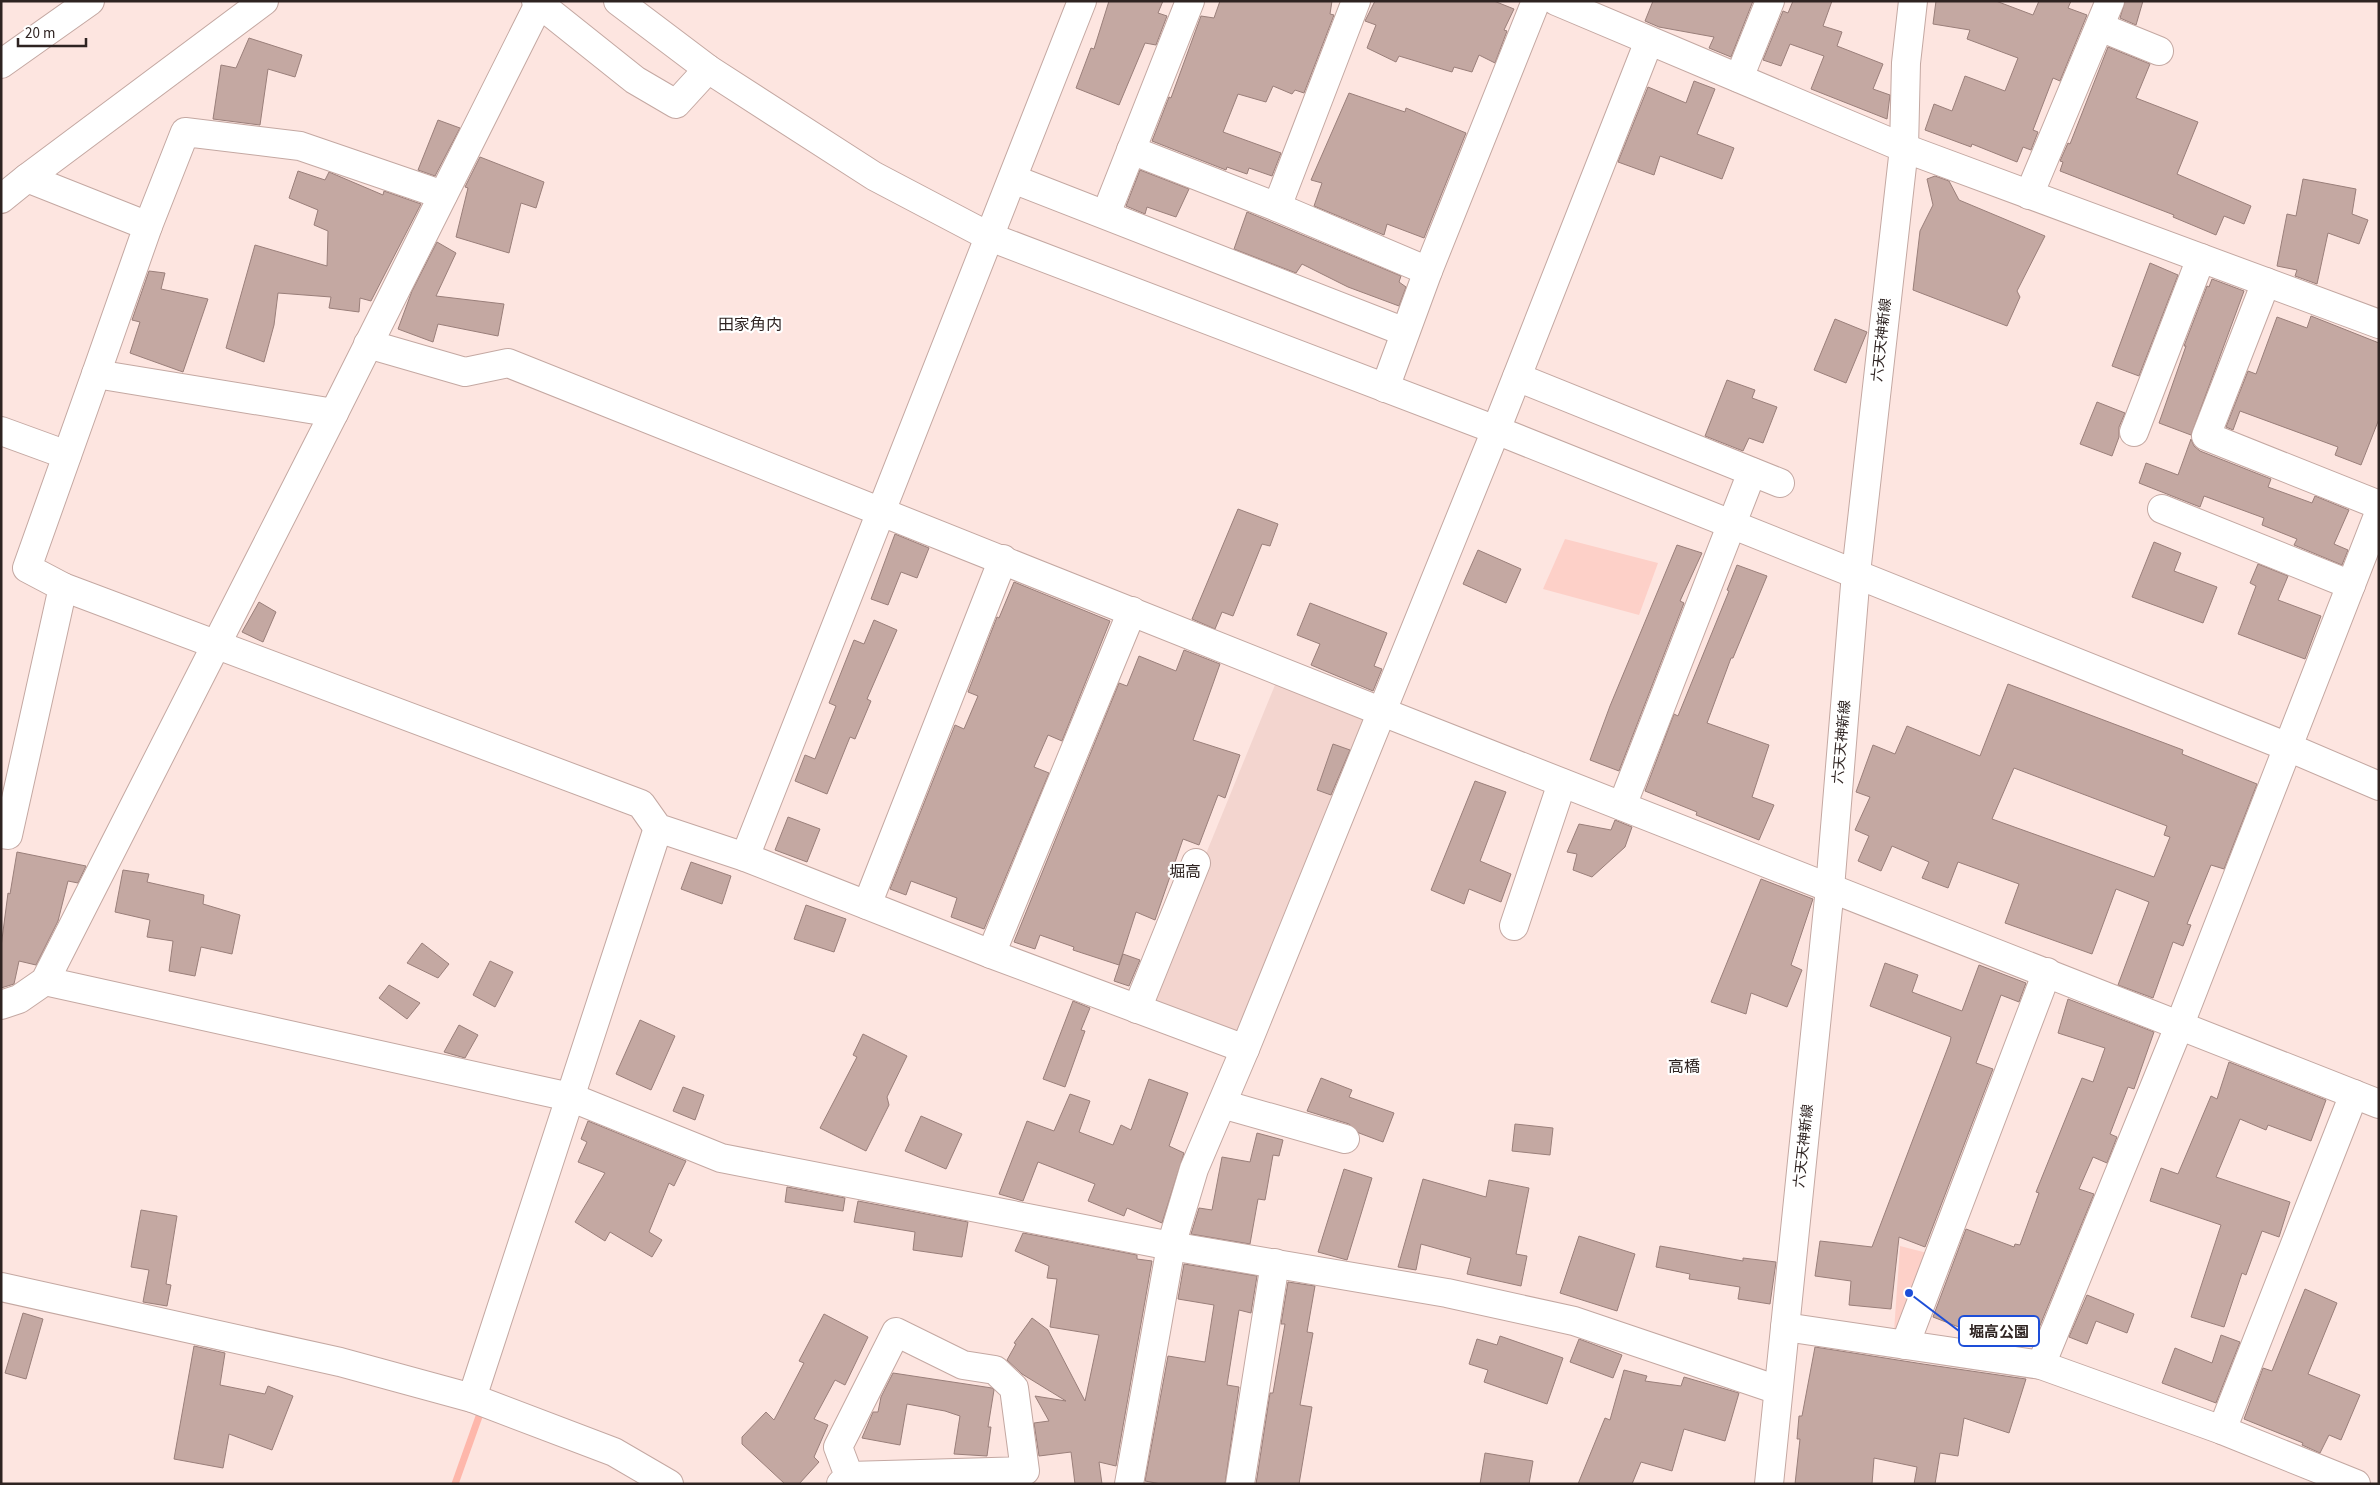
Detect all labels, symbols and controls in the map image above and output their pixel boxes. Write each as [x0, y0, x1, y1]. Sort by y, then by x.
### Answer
scale bar [18, 15, 85, 47]
text: 20 m [25, 23, 55, 44]
street label: 六天天神新線 [1868, 297, 1896, 383]
district label: 田家角内 [718, 314, 782, 336]
street label: 六天天神新線 [1828, 699, 1856, 785]
district label: 堀高 [1169, 861, 1201, 883]
district label: 高橋 [1668, 1056, 1700, 1078]
street label: 六天天神新線 [1790, 1103, 1818, 1189]
callout: 堀高公園 [1959, 1316, 2039, 1346]
text: 堀高公園 [1969, 1322, 2029, 1343]

